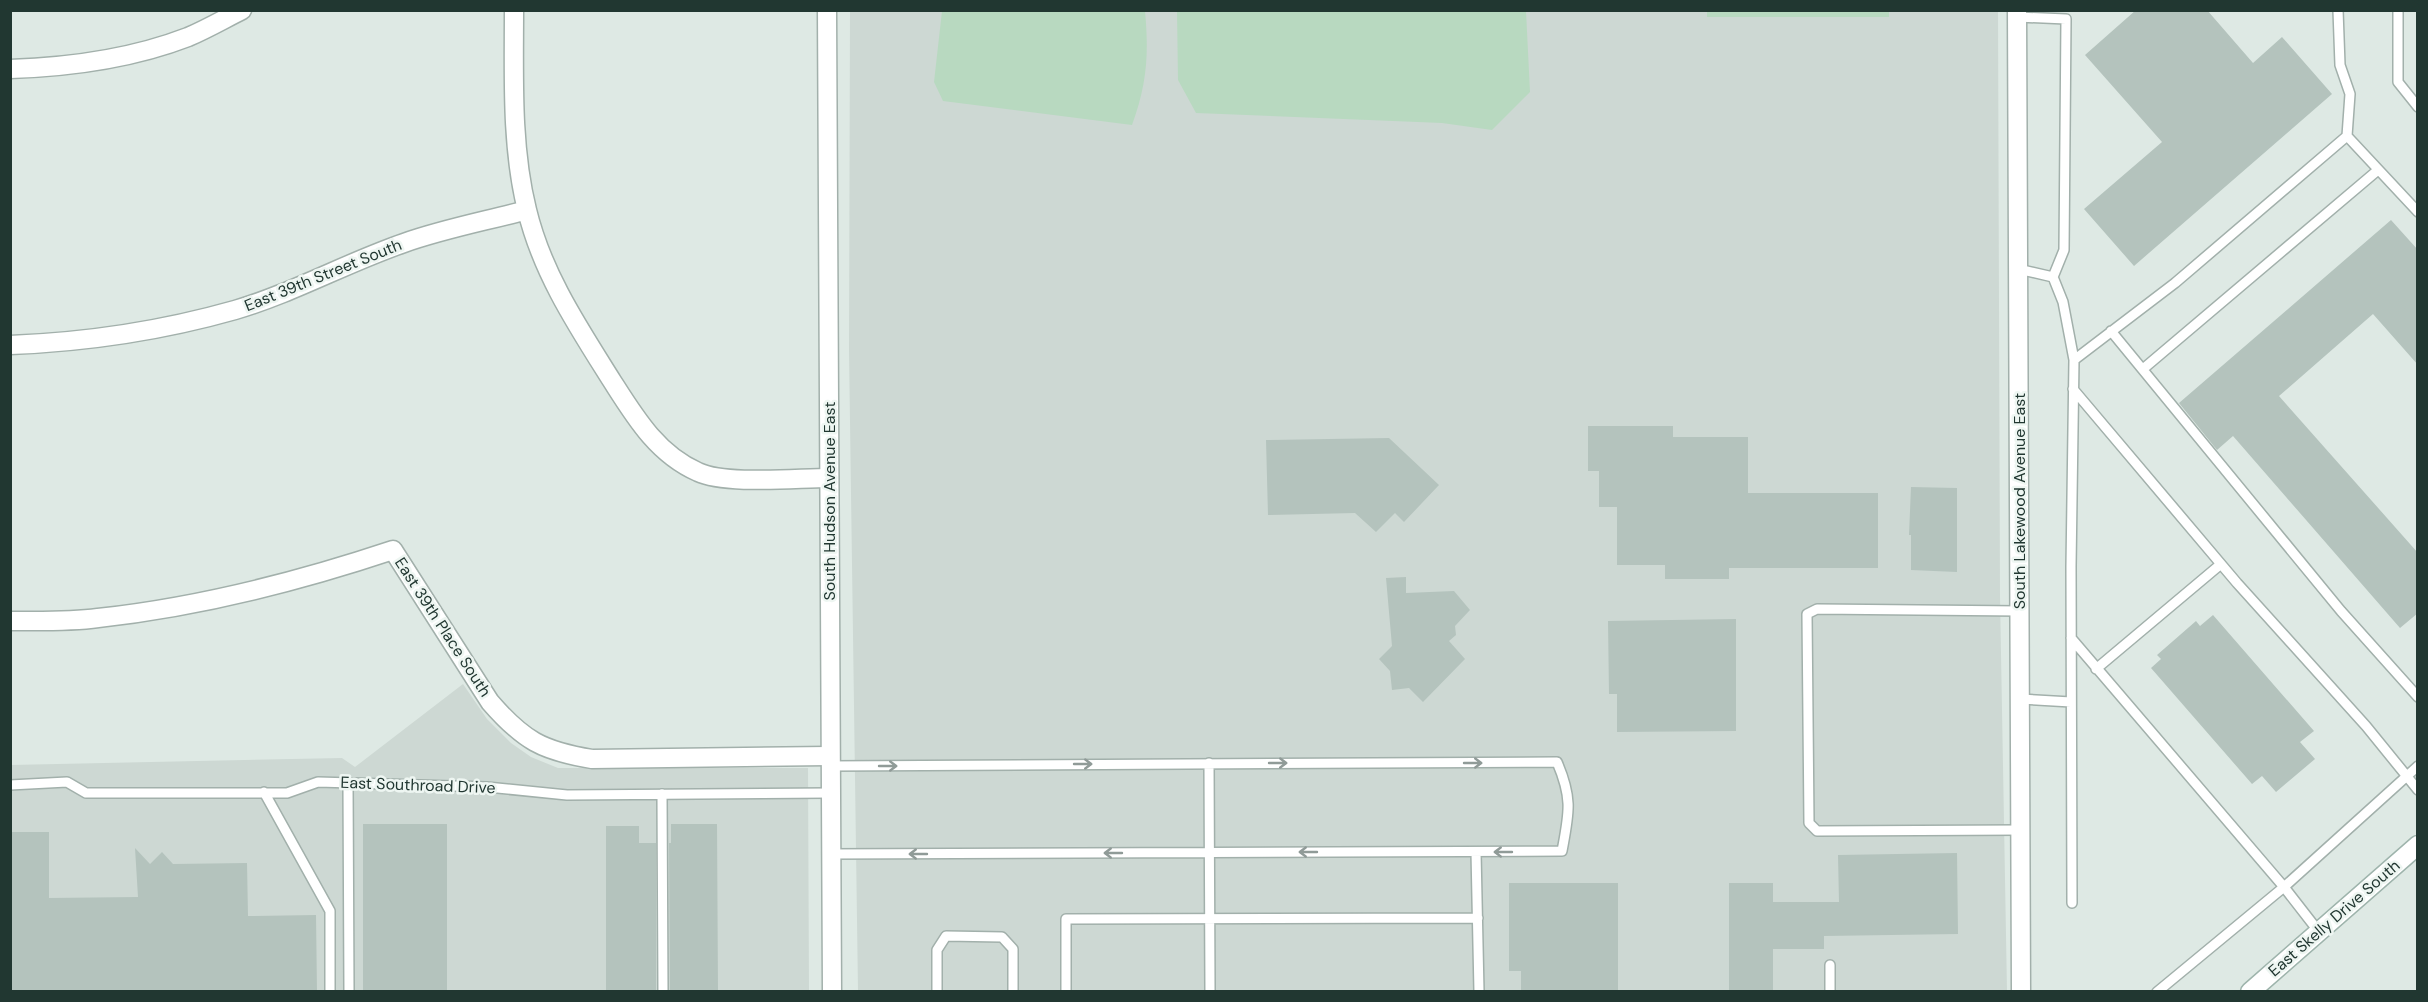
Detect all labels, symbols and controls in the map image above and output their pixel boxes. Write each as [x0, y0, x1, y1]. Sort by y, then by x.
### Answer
street label: East 39th Street South [241, 234, 405, 316]
street label: South Lakewood Avenue East [2009, 393, 2030, 609]
street label: South Hudson Avenue East [819, 401, 840, 601]
street label: East 39th Place South [390, 553, 496, 701]
one-way arrow [1267, 757, 1287, 769]
one-way arrow [1462, 757, 1482, 769]
one-way arrow [1072, 758, 1092, 770]
one-way arrow [877, 760, 897, 772]
street label: East Southroad Drive [340, 772, 496, 798]
one-way arrow [1299, 846, 1319, 858]
one-way arrow [1494, 846, 1514, 858]
one-way arrow [1104, 847, 1124, 859]
one-way arrow [909, 848, 929, 860]
street label: East Skelly Drive South [2264, 855, 2404, 981]

